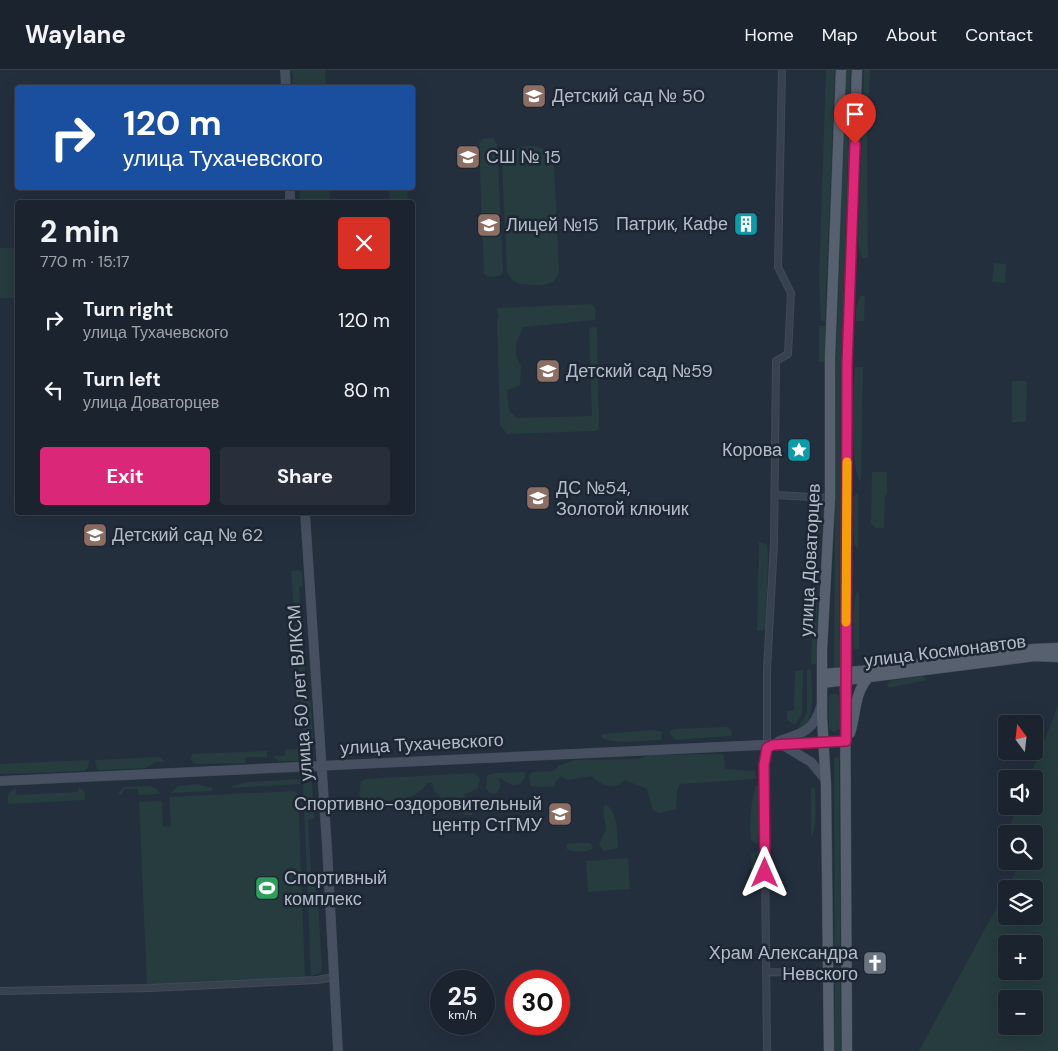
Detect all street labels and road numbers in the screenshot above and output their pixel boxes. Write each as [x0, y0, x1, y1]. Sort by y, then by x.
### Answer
street label: улица Доваторцев [794, 483, 826, 637]
street label: улица 50 лет ВЛКСМ [282, 604, 318, 782]
street label: улица Космонавтов [863, 629, 1027, 673]
street label: улица Тухачевского [340, 728, 504, 760]

